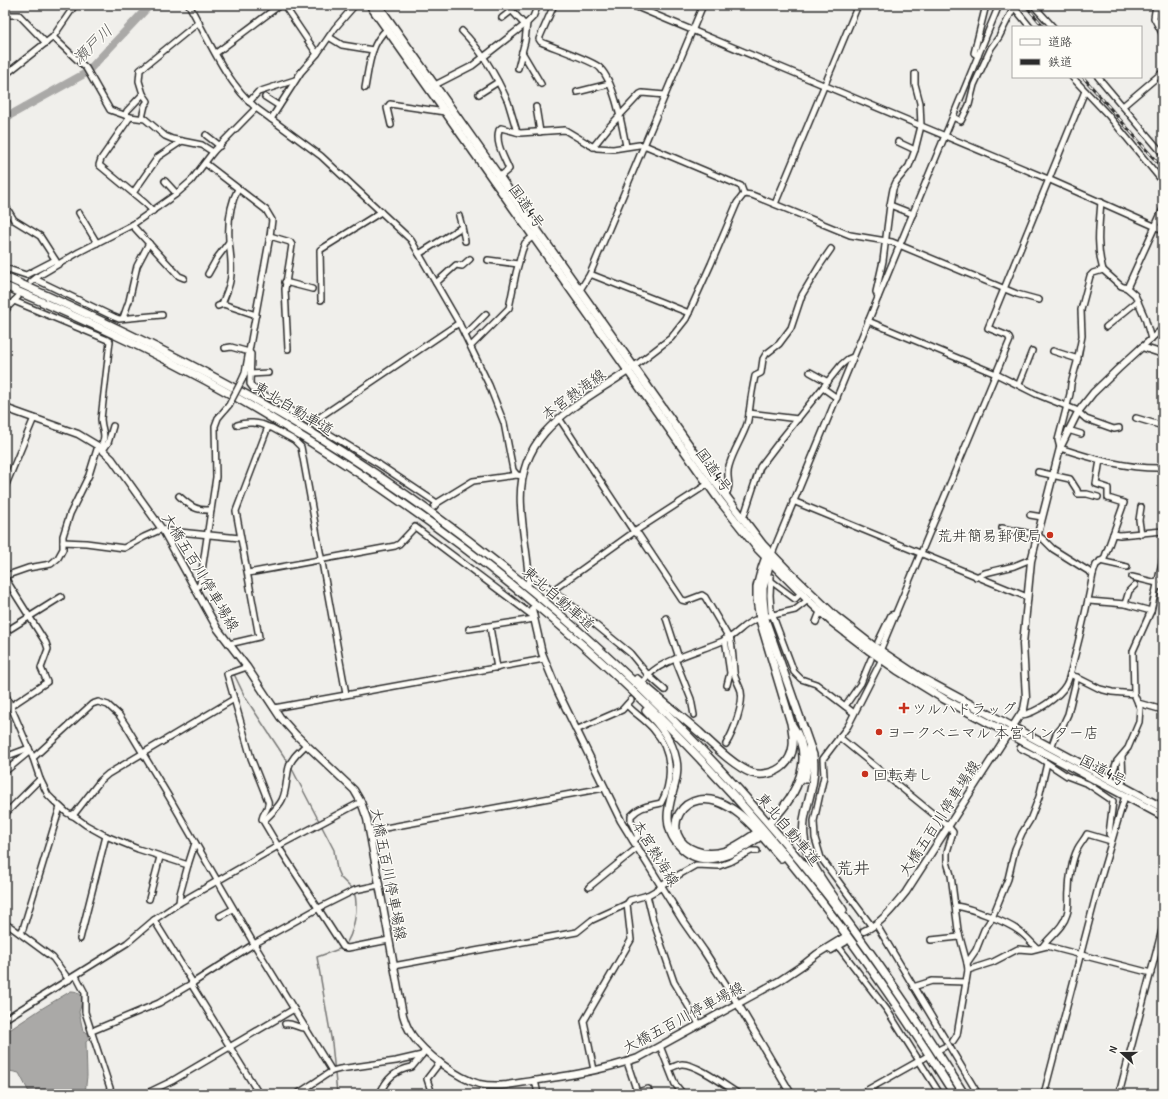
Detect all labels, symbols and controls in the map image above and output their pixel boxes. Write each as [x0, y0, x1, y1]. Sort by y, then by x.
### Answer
water label: 瀬戸川 [67, 19, 117, 69]
legend [1012, 26, 1142, 78]
text: 道路 [1048, 33, 1072, 50]
text: 鉄道 [1048, 53, 1072, 70]
street label: 国道4号 [504, 179, 550, 233]
street label: 本宮熱海線 [536, 363, 610, 425]
street label: 東北自動車道 [250, 376, 338, 440]
street label: 国道4号 [691, 443, 737, 497]
street label: 大橋五百川停車場線 [157, 509, 245, 635]
place label: 荒井簡易郵便局 [937, 525, 1042, 546]
marker: 荒井簡易郵便局 [1045, 530, 1055, 540]
street label: 東北自動車道 [518, 561, 600, 635]
place label: ツルハドラッグ [912, 698, 1016, 719]
marker: ツルハドラッグ [899, 703, 909, 713]
place label: ヨークベニマル 本宮インター店 [887, 722, 1099, 743]
marker: ヨークベニマル 本宮インター店 [874, 727, 884, 737]
street label: 国道4号 [1076, 749, 1130, 791]
street label: 大橋五百川停車場線 [893, 756, 985, 880]
place label: 回転寿し [873, 764, 933, 785]
marker: 回転寿し [860, 769, 870, 779]
street label: 東北自動車道 [752, 788, 826, 870]
street label: 大橋五百川停車場線 [366, 806, 412, 942]
street label: 本宮熱海線 [627, 816, 685, 890]
district label: 荒井 [836, 856, 870, 879]
street label: 大橋五百川停車場線 [618, 976, 748, 1058]
north arrow [1102, 1033, 1142, 1073]
text: N [1105, 1044, 1120, 1055]

